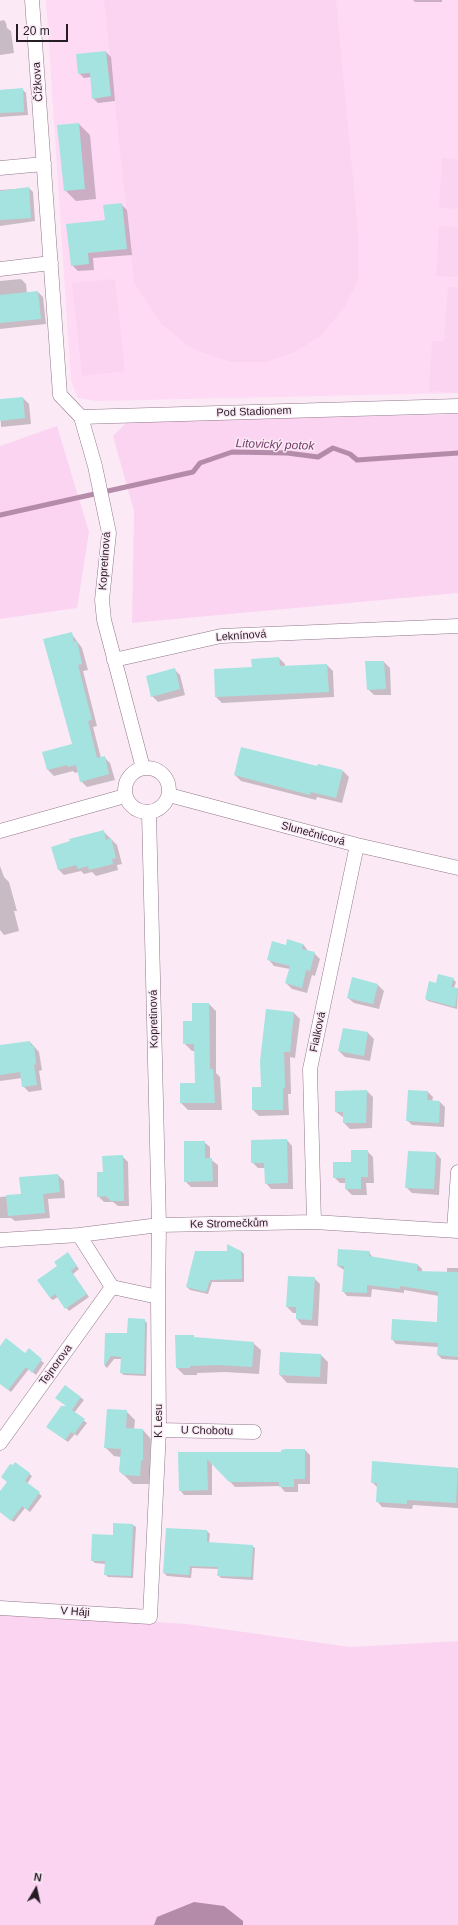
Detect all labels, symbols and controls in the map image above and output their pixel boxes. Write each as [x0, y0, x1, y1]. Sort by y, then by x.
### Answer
scale bar [18, 16, 70, 42]
text: 20 m [23, 24, 50, 38]
street label: Čížkova [30, 62, 46, 102]
street label: Pod Stadionem [216, 404, 292, 420]
water label: Litovický potok [235, 436, 315, 454]
street label: Kopretinová [96, 531, 114, 591]
street label: Leknínová [215, 628, 267, 644]
street label: Slunečnicová [280, 819, 346, 849]
street label: Kopretinová [147, 990, 161, 1048]
street label: Fialková [307, 1011, 329, 1053]
street label: Ke Stromečkům [190, 1217, 268, 1231]
street label: Tejnorova [37, 1342, 75, 1388]
street label: K Lesu [152, 1404, 166, 1438]
street label: U Chobotu [181, 1424, 233, 1438]
street label: V Háji [60, 1604, 90, 1620]
north arrow [16, 1869, 56, 1909]
text: N [33, 1871, 43, 1884]

